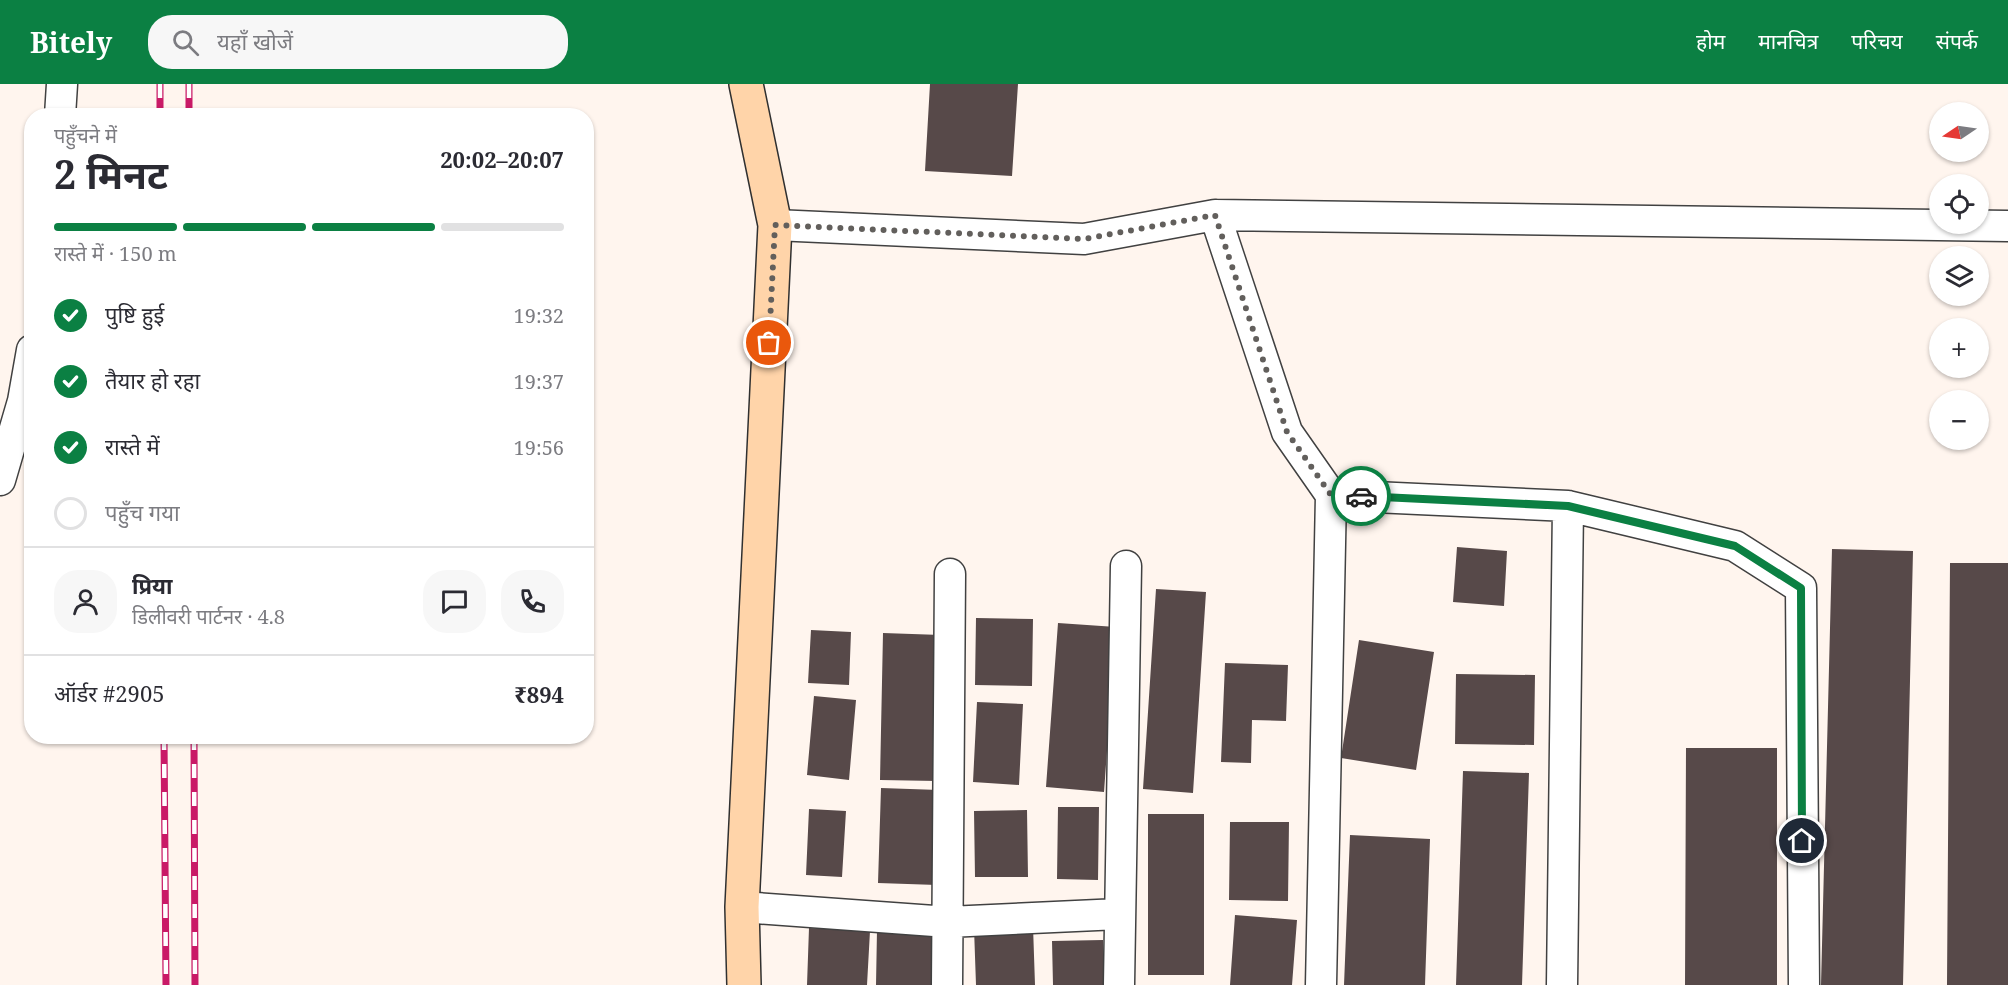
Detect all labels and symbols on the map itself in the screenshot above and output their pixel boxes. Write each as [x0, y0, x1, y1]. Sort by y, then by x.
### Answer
north arrow [1929, 102, 1989, 162]
pin [743, 317, 794, 368]
courier [1331, 466, 1391, 526]
pin [1776, 815, 1827, 866]

